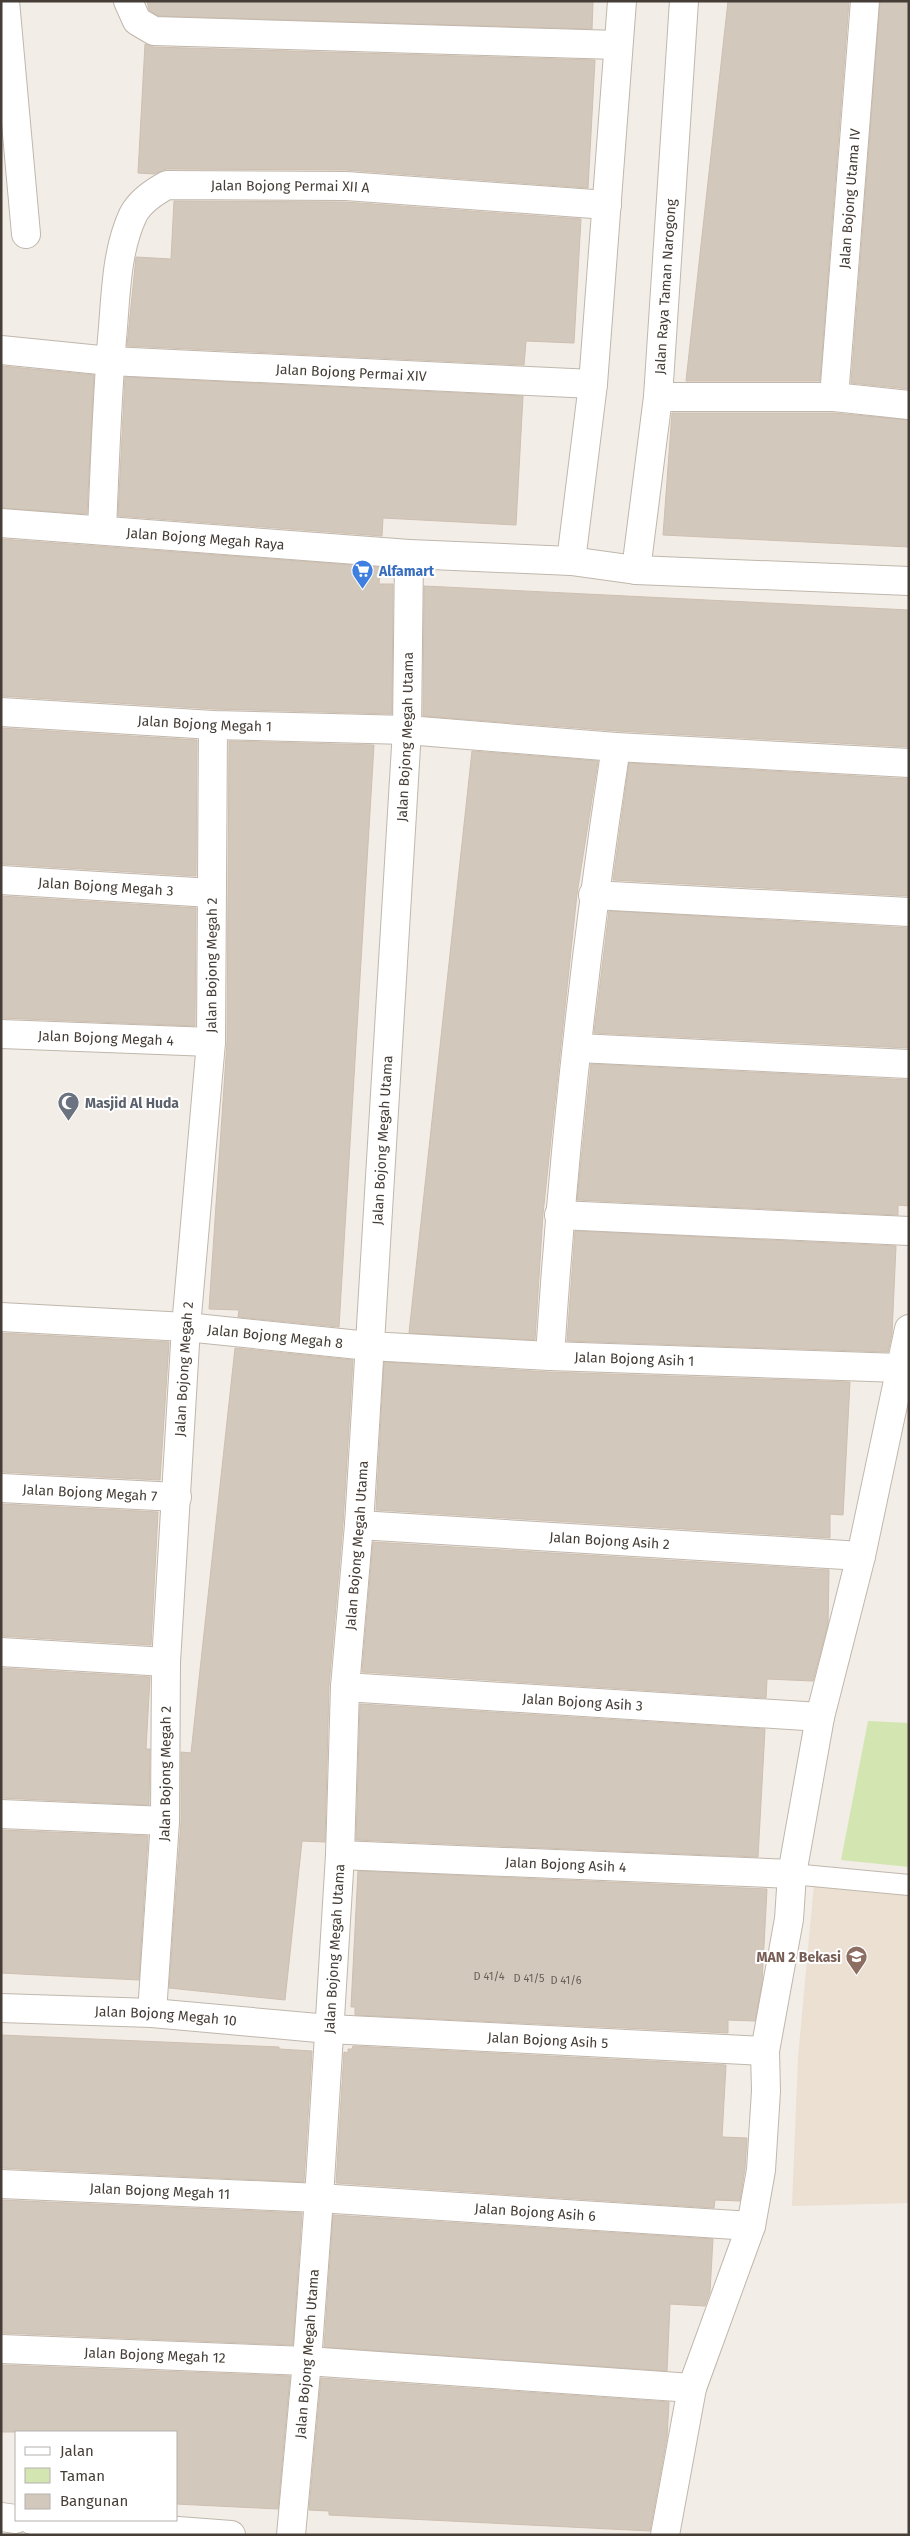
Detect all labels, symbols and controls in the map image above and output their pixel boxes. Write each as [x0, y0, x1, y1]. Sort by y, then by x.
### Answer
street label: Jalan Bojong Utama IV [836, 128, 864, 269]
street label: Jalan Bojong Permai XII A [211, 177, 370, 196]
street label: Jalan Raya Taman Narogong [651, 198, 680, 375]
street label: Jalan Bojong Permai XIV [275, 360, 427, 385]
street label: Jalan Bojong Megah Raya [126, 524, 285, 553]
supermarket icon: Alfamart [351, 559, 375, 590]
place label: Alfamart [378, 563, 435, 580]
street label: Jalan Bojong Megah Utama [393, 652, 416, 822]
street label: Jalan Bojong Megah 1 [137, 712, 272, 735]
street label: Jalan Bojong Megah 3 [38, 874, 174, 899]
street label: Jalan Bojong Megah 2 [203, 897, 220, 1033]
street label: Jalan Bojong Megah 4 [38, 1027, 175, 1049]
street label: Jalan Bojong Megah Utama [369, 1055, 396, 1226]
mosque icon: Masjid Al Huda [57, 1091, 81, 1122]
place label: Masjid Al Huda [85, 1095, 179, 1112]
street label: Jalan Bojong Megah 2 [171, 1301, 197, 1437]
street label: Jalan Bojong Megah 8 [207, 1321, 344, 1352]
street label: Jalan Bojong Asih 1 [574, 1348, 695, 1369]
street label: Jalan Bojong Megah Utama [341, 1460, 371, 1631]
street label: Jalan Bojong Megah 7 [22, 1481, 158, 1504]
street label: Jalan Bojong Asih 2 [549, 1528, 670, 1553]
street label: Jalan Bojong Asih 3 [522, 1690, 643, 1714]
street label: Jalan Bojong Megah 2 [155, 1706, 174, 1842]
street label: Jalan Bojong Asih 4 [505, 1853, 627, 1876]
street label: Jalan Bojong Megah Utama [321, 1863, 348, 2034]
school or university icon: MAN 2 Bekasi [845, 1945, 869, 1976]
place label: MAN 2 Bekasi [756, 1949, 841, 1966]
house number: D 41/4 [474, 1970, 505, 1983]
house number: D 41/5 [514, 1972, 545, 1985]
house number: D 41/6 [550, 1974, 582, 1987]
street label: Jalan Bojong Megah 10 [94, 2003, 238, 2029]
street label: Jalan Bojong Asih 5 [487, 2029, 609, 2052]
street label: Jalan Bojong Megah 11 [89, 2179, 230, 2203]
street label: Jalan Bojong Asih 6 [474, 2200, 596, 2224]
street label: Jalan Bojong Megah Utama [291, 2268, 322, 2439]
street label: Jalan Bojong Megah 12 [84, 2344, 226, 2366]
legend [15, 2431, 178, 2521]
text: Jalan [60, 2442, 94, 2460]
text: Taman [60, 2467, 105, 2485]
text: Bangunan [60, 2492, 128, 2510]

